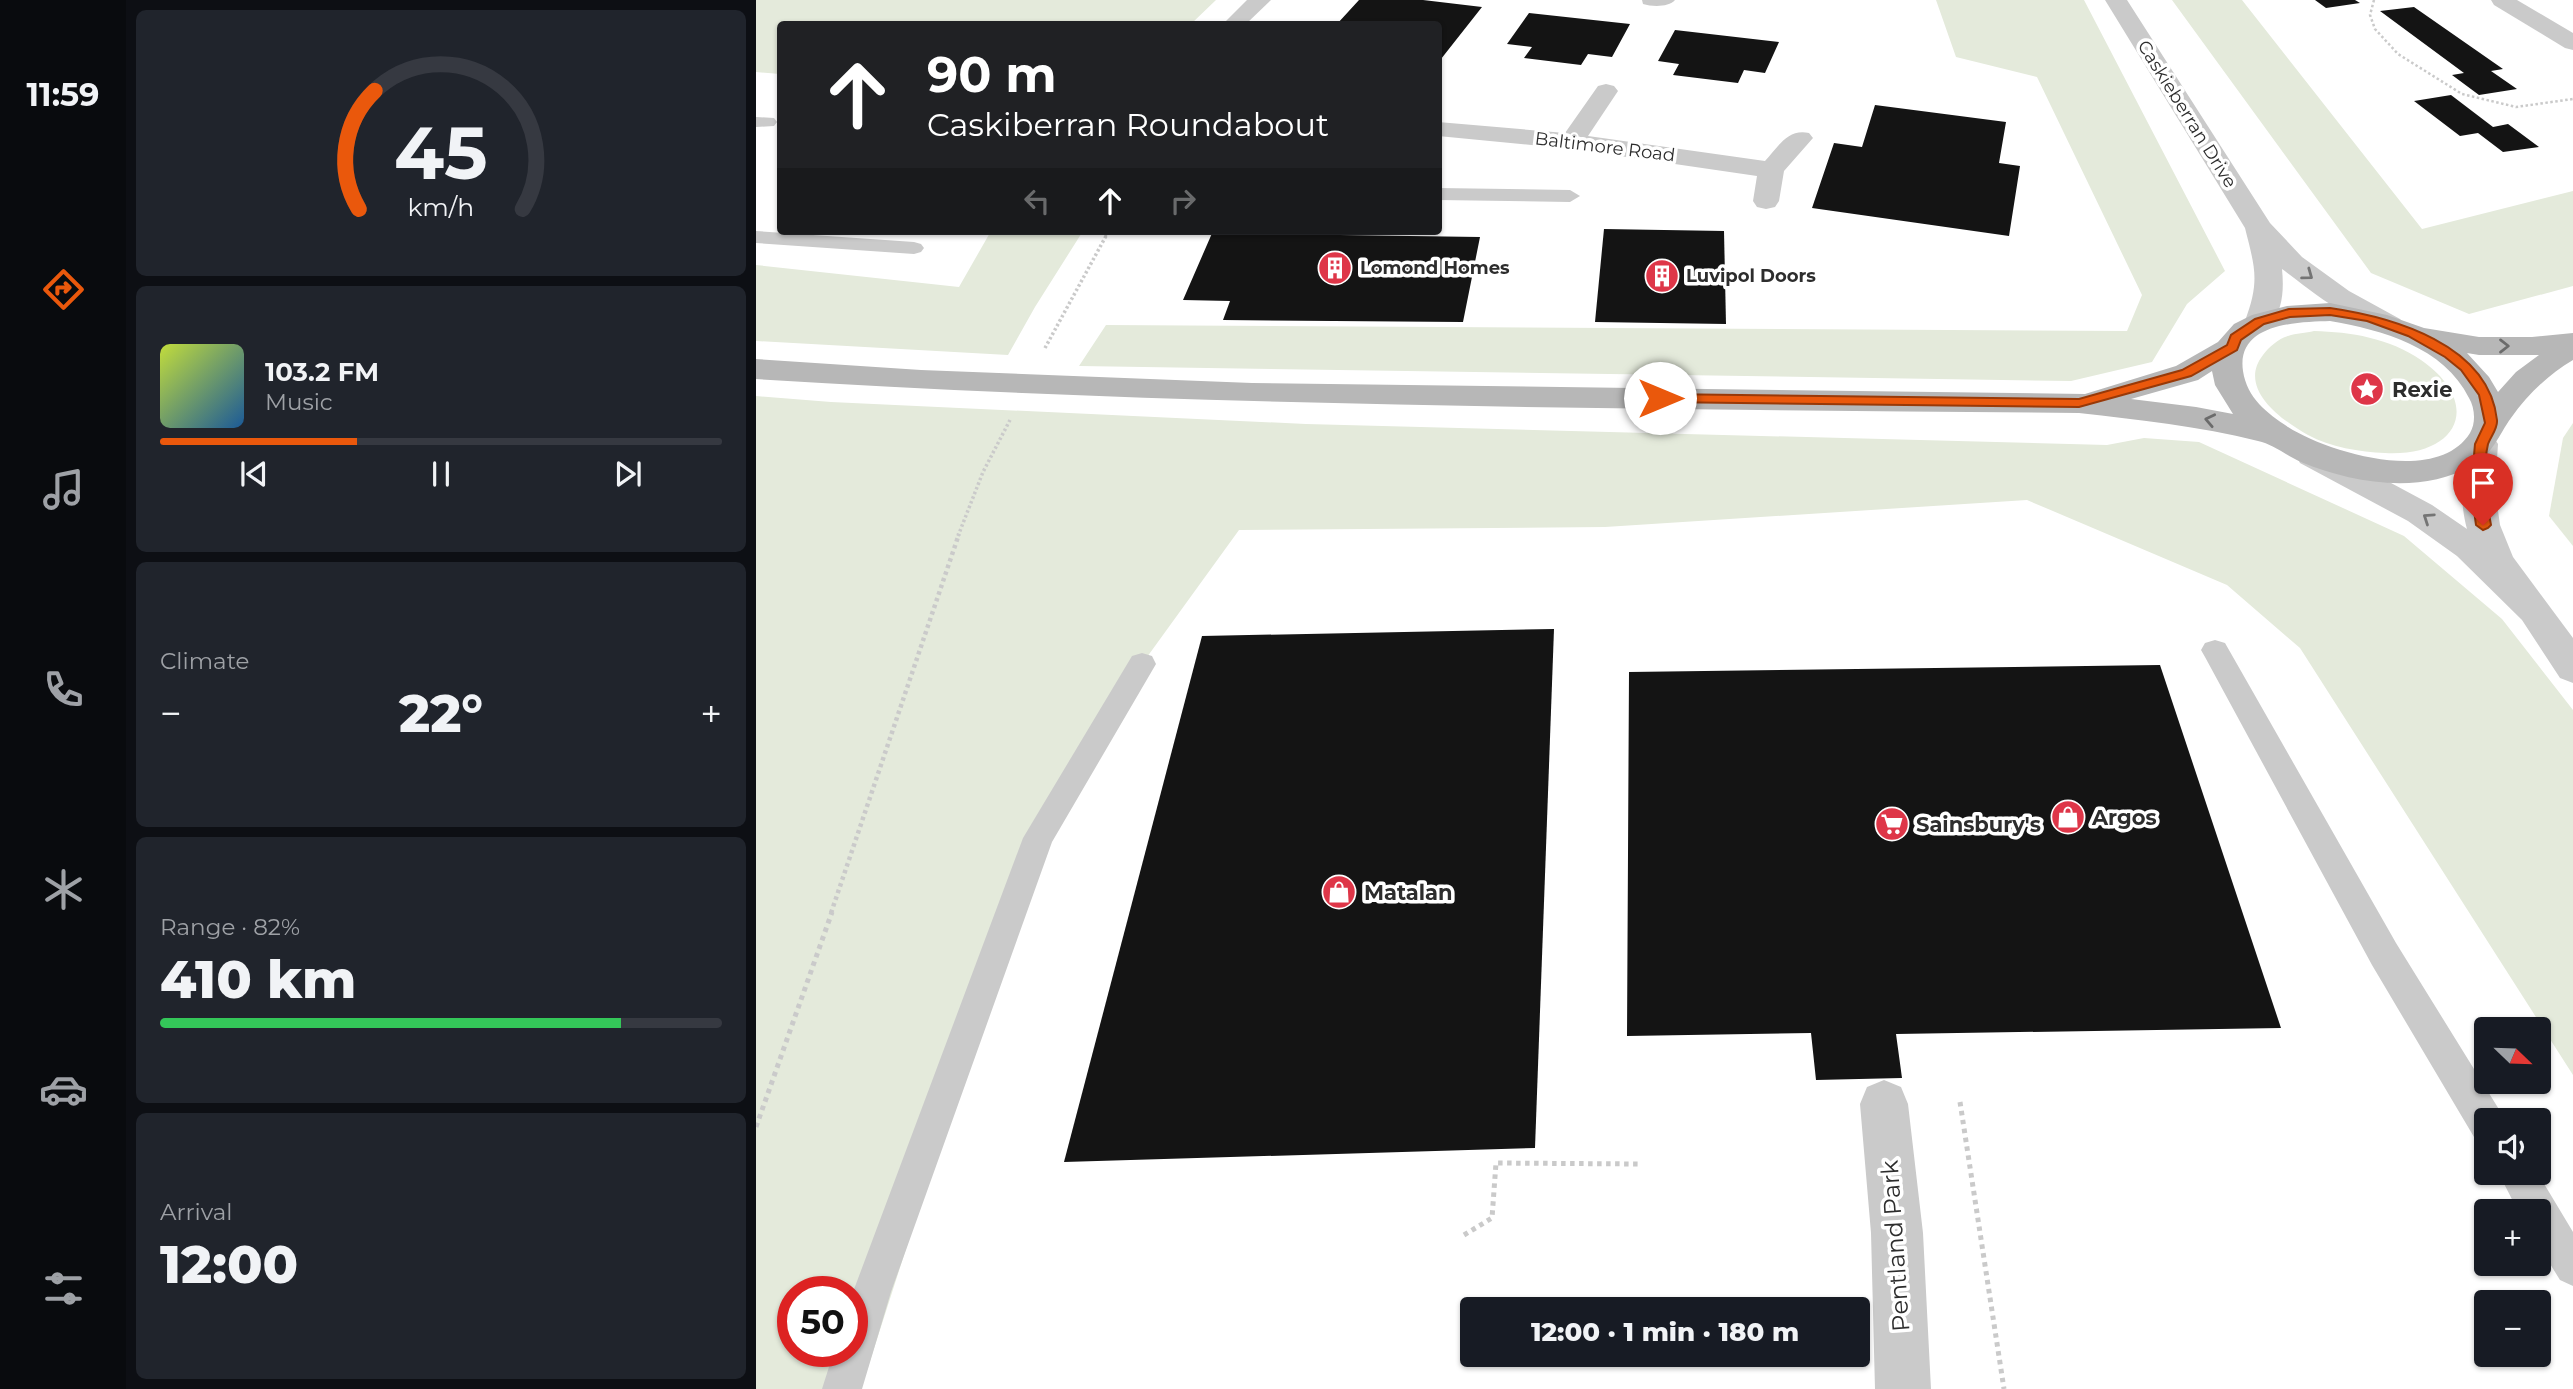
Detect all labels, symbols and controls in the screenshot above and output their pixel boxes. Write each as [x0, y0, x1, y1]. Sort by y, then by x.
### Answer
street label: Caskieberran Drive [2133, 36, 2241, 192]
text: 90 m [927, 45, 1057, 104]
icon: ahead [812, 49, 903, 140]
text: 11:59 [27, 75, 99, 114]
text: Caskiberran Roundabout [927, 105, 1329, 144]
text: 45 [394, 109, 488, 197]
street label: Baltimore Road [1534, 127, 1676, 167]
icon: left [1018, 182, 1056, 220]
icon: ahead [1091, 182, 1129, 220]
icon: right [1164, 182, 1202, 220]
text: km/h [408, 192, 474, 222]
building icon: Lomond Homes [1316, 249, 1354, 287]
place label: Lomond Homes [1360, 257, 1510, 279]
building icon: Luvipol Doors [1643, 257, 1681, 295]
icon: directions [39, 265, 88, 314]
place label: Luvipol Doors [1686, 265, 1816, 287]
one-way arrow [2300, 266, 2313, 279]
one-way arrow [2499, 338, 2510, 354]
text: 103.2 FM [265, 356, 379, 388]
position arrow [1623, 361, 1697, 435]
place icon: Rexie [2348, 370, 2386, 408]
place label: Rexie [2392, 377, 2452, 402]
text: Music [265, 388, 333, 416]
one-way arrow [2204, 413, 2216, 428]
pin [2453, 453, 2513, 525]
icon: previous [235, 455, 273, 493]
icon: pause [422, 455, 460, 493]
icon: next [609, 455, 647, 493]
icon: arrive [2464, 464, 2502, 502]
icon: music [39, 465, 88, 514]
one-way arrow [2423, 514, 2436, 527]
text: Climate [160, 647, 249, 675]
icon: phone [39, 665, 88, 714]
text: 22° [399, 682, 483, 745]
text: − [160, 690, 182, 737]
text: + [700, 690, 722, 737]
shop icon: Argos [2049, 798, 2087, 836]
supermarket icon: Sainsbury's [1873, 805, 1911, 843]
place label: Argos [2091, 805, 2157, 830]
place label: Sainsbury's [1916, 812, 2041, 837]
icon: climate [39, 865, 88, 914]
shop icon: Matalan [1320, 873, 1358, 911]
place label: Matalan [1364, 880, 1453, 905]
text: Range · 82% [160, 913, 300, 941]
text: 410 km [160, 948, 356, 1011]
north arrow [2474, 1017, 2552, 1094]
map controls [2474, 1017, 2551, 1367]
icon: car [39, 1065, 88, 1114]
button: sound [2474, 1108, 2551, 1185]
street label: Pentland Park [1875, 1159, 1915, 1333]
text: Arrival [160, 1198, 233, 1226]
button: + [2474, 1199, 2551, 1276]
text: 12:00 [160, 1233, 298, 1296]
icon: filters [39, 1264, 88, 1313]
speed limit sign: 50 [777, 1276, 868, 1367]
button: − [2474, 1290, 2551, 1367]
text: 12:00 · 1 min · 180 m [1531, 1316, 1799, 1348]

